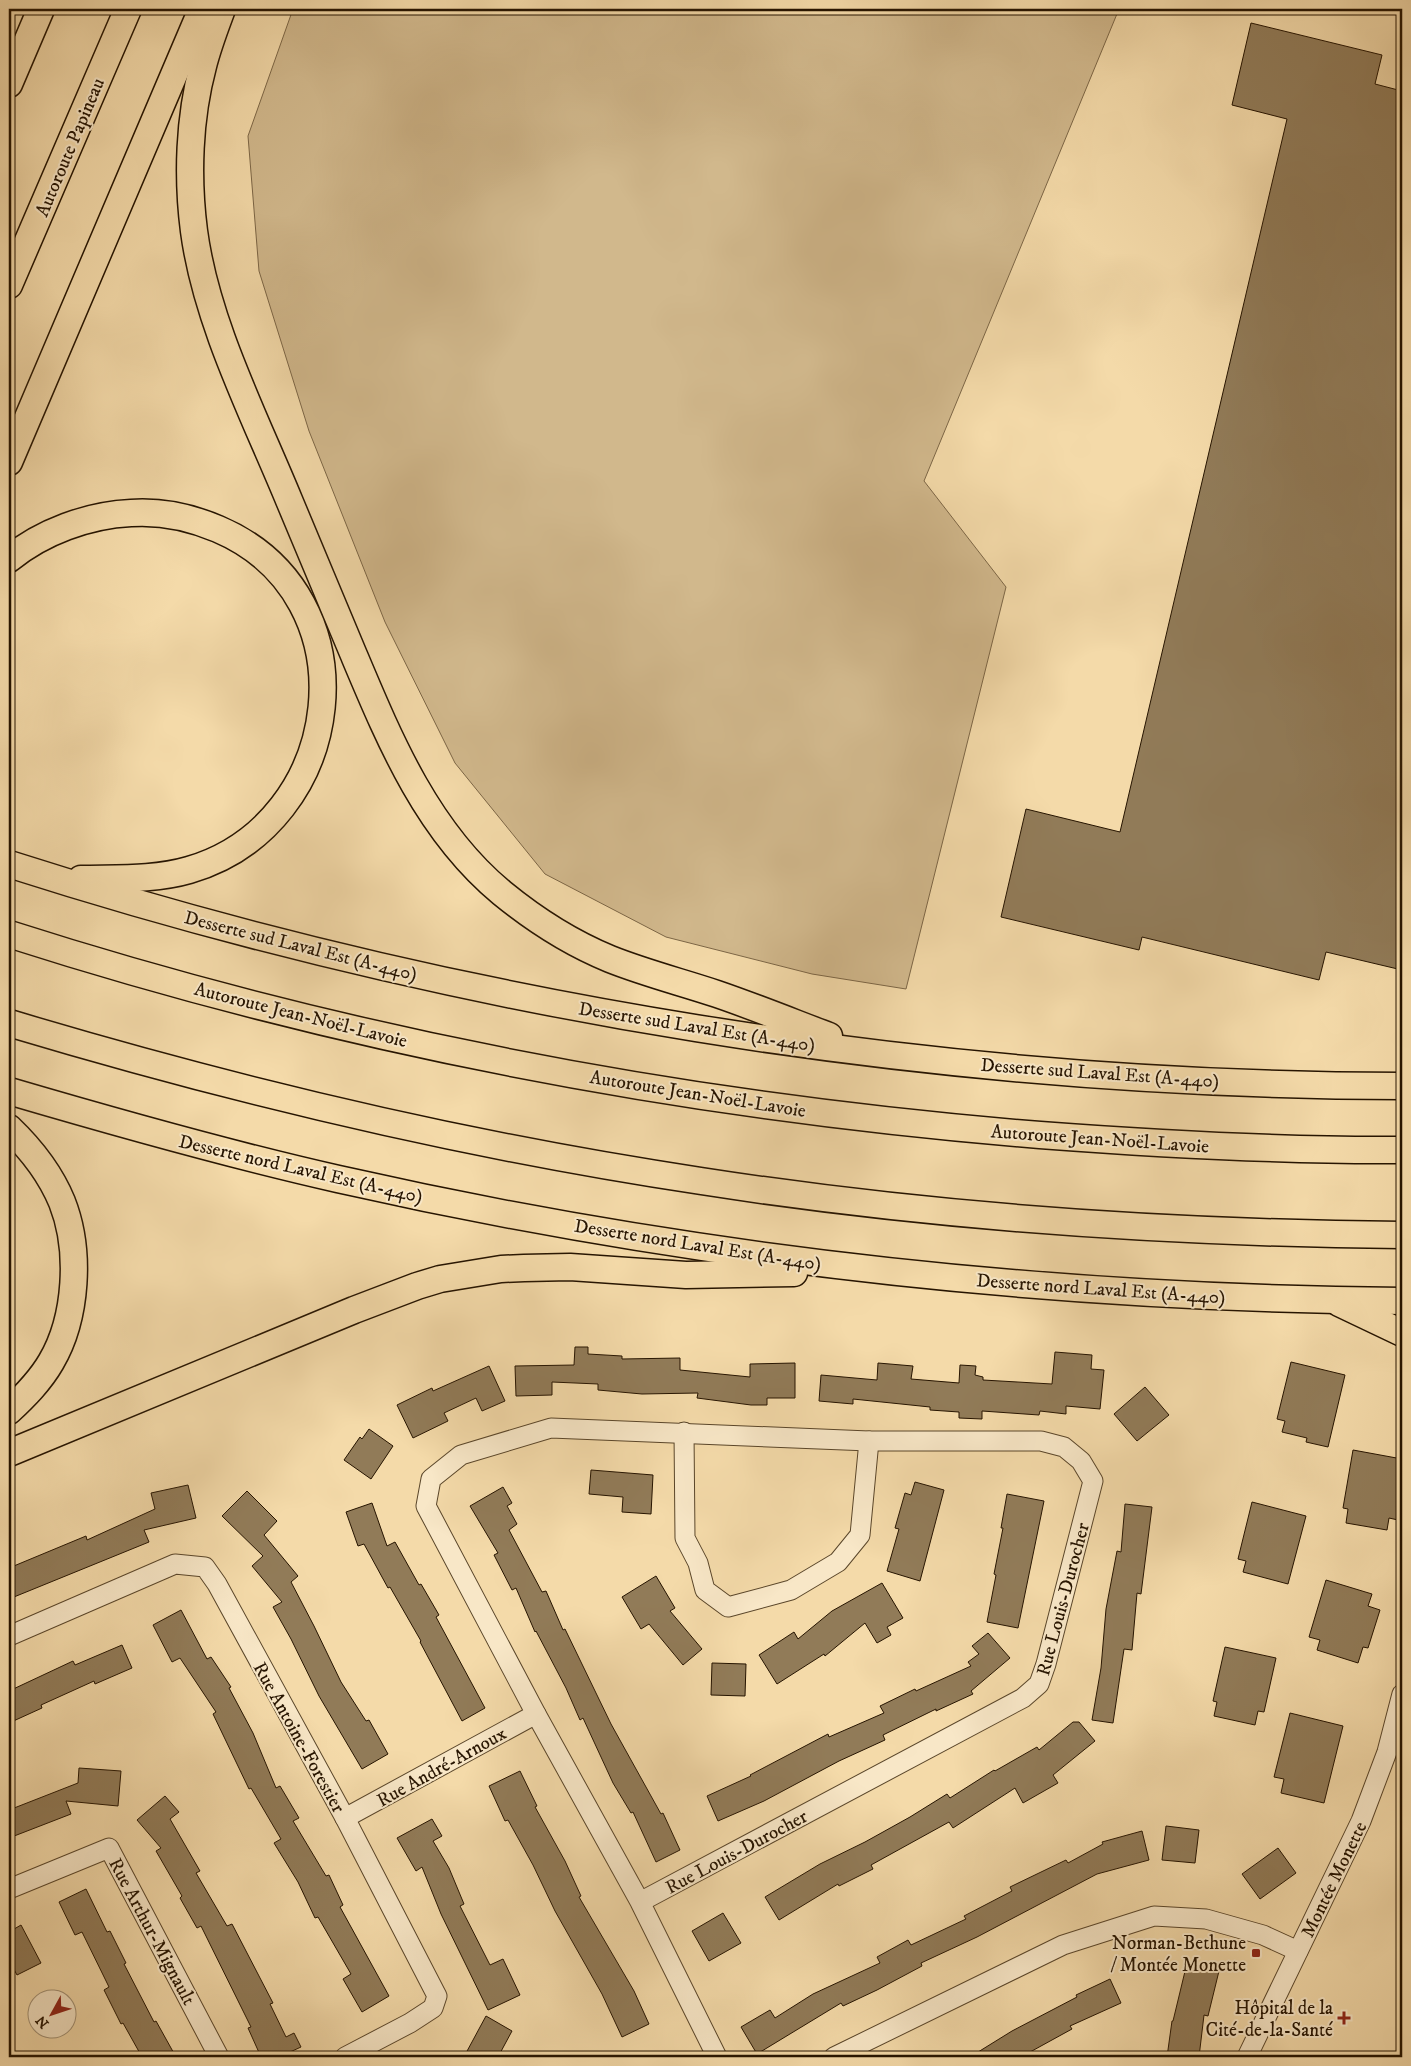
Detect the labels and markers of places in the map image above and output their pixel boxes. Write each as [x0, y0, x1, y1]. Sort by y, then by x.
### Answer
place label: Norman-Bethune / Montée Monette [1111, 1932, 1246, 1977]
marker: Norman-Bethune / Montée Monette [1250, 1947, 1262, 1959]
place label: Hôpital de la Cité-de-la-Santé [1206, 1997, 1333, 2042]
marker: Hôpital de la Cité-de-la-Santé [1337, 2011, 1351, 2025]

